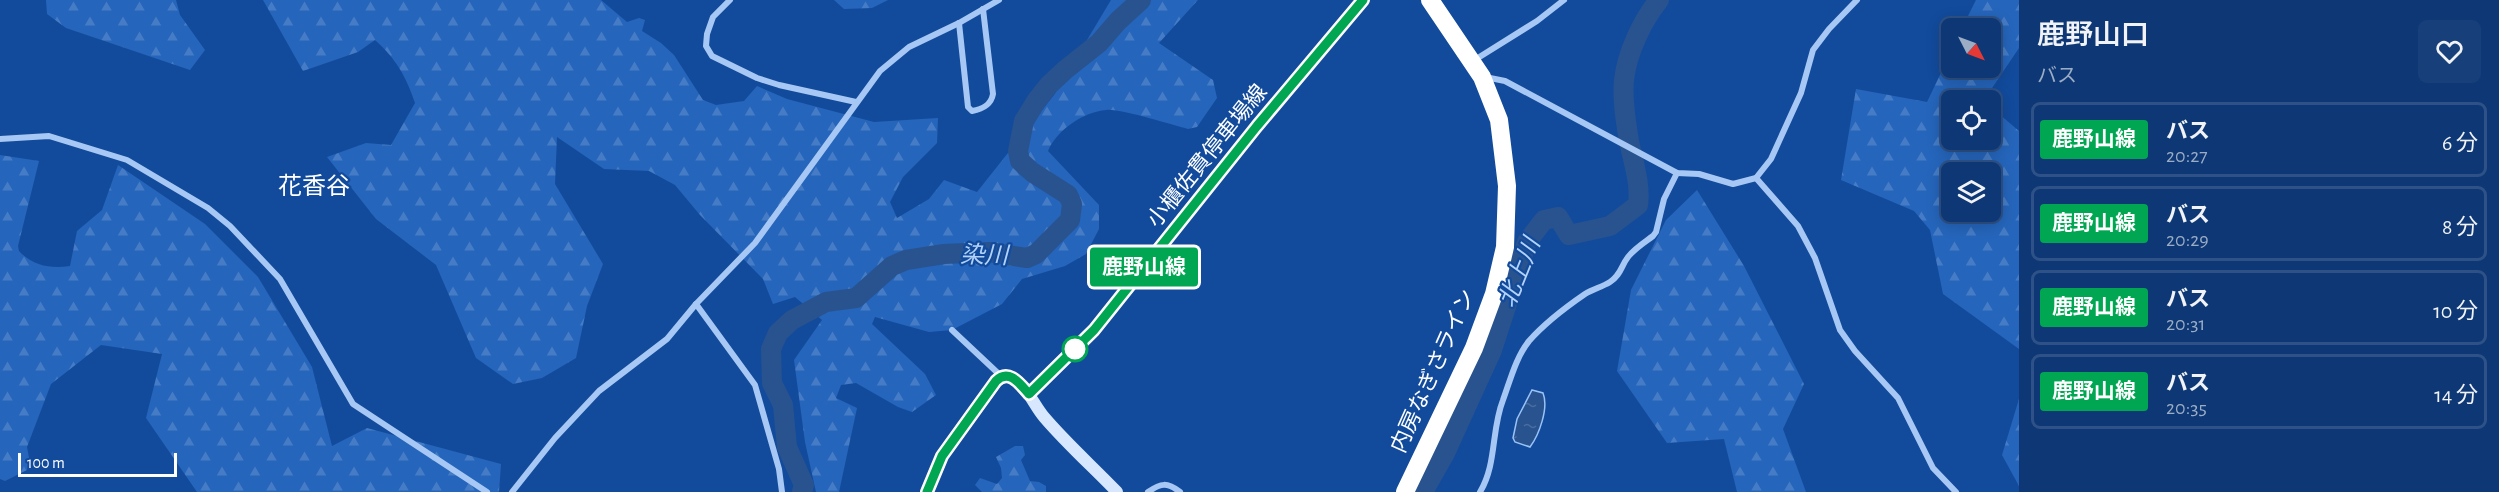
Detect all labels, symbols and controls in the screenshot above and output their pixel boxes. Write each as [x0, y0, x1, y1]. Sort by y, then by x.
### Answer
north arrow [1941, 18, 2001, 78]
map controls [1941, 18, 2001, 222]
button: heart [2418, 20, 2481, 83]
text: 鹿野山口 [2037, 22, 2149, 50]
text: バス [2037, 66, 2077, 86]
street label: 小櫃佐貫停車場線 [1142, 80, 1271, 231]
button: locate [1941, 90, 2001, 150]
text: バス [2166, 120, 2210, 142]
text: 鹿野山線 [2052, 129, 2136, 150]
text: 6 分 [2442, 132, 2478, 154]
text: 20:27 [2166, 146, 2208, 166]
button: layers [1941, 162, 2001, 222]
district label: 花香谷 [278, 173, 350, 199]
text: バス [2166, 204, 2210, 226]
text: 鹿野山線 [2052, 213, 2136, 234]
text: 8 分 [2442, 216, 2478, 238]
text: 20:29 [2166, 230, 2209, 250]
water label: 北上川 [1494, 232, 1546, 311]
water label: 染川 [960, 242, 1011, 268]
line badge: 鹿野山線 [1102, 248, 1186, 286]
text: 鹿野山線 [1102, 257, 1186, 278]
street label: 内房なぎさライン [1386, 286, 1479, 456]
text: バス [2166, 288, 2210, 310]
text: 鹿野山線 [2052, 297, 2136, 318]
text: 10 分 [2433, 300, 2478, 322]
text: 20:31 [2166, 314, 2205, 334]
unlabelled marker [1062, 336, 1088, 362]
text: バス [2166, 372, 2210, 394]
text: 鹿野山線 [2052, 381, 2136, 402]
text: 14 分 [2434, 384, 2478, 406]
text: 20:35 [2166, 398, 2207, 418]
scale bar [18, 450, 177, 478]
text: 100 m [27, 455, 65, 471]

